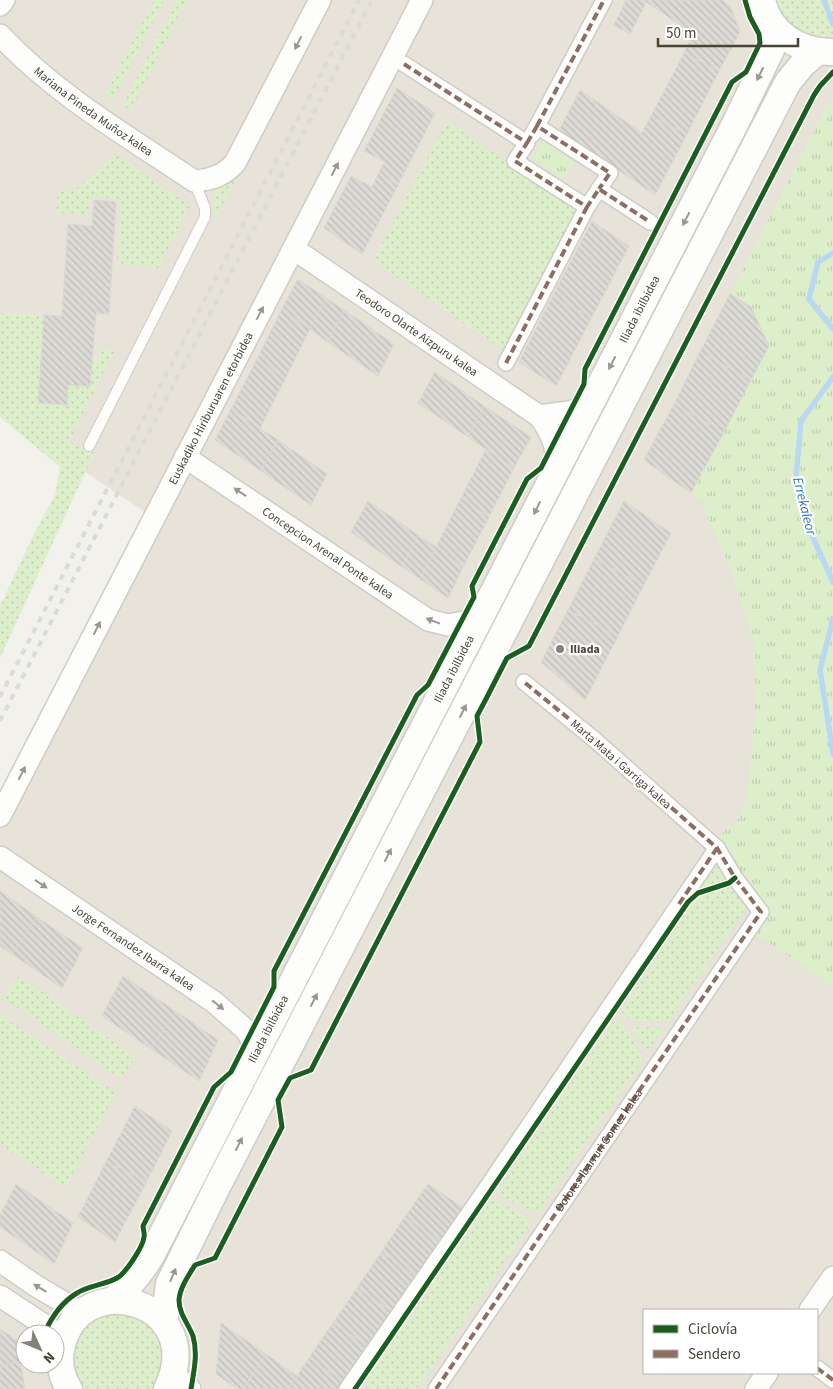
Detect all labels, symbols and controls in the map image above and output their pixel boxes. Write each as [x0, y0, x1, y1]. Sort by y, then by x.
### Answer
scale bar [658, 15, 798, 47]
text: 50 m [666, 23, 696, 44]
one-way arrow [294, 36, 302, 50]
street label: Mariana Pineda Muñoz kalea [30, 63, 156, 161]
one-way arrow [756, 67, 764, 81]
one-way arrow [331, 162, 339, 176]
one-way arrow [682, 212, 690, 226]
street label: Iliada ibilbidea [615, 272, 665, 346]
street label: Teodoro Olarte Aizpuru kalea [351, 285, 481, 381]
one-way arrow [256, 306, 264, 321]
street label: Euskadiko Hiriburuaren etorbidea [165, 329, 258, 488]
one-way arrow [608, 356, 616, 371]
water label: Errekaleor [787, 475, 821, 539]
one-way arrow [233, 487, 246, 497]
one-way arrow [533, 501, 541, 515]
street label: Concepcion Arenal Ponte kalea [258, 503, 397, 603]
one-way arrow [425, 617, 440, 625]
one-way arrow [93, 621, 101, 636]
street label: Iliada ibilbidea [430, 632, 479, 706]
place label: Iliada [570, 641, 600, 658]
marker: Iliada [554, 643, 566, 655]
one-way arrow [459, 704, 467, 718]
street label: Marta Mata i Garriga kalea [566, 716, 675, 813]
one-way arrow [18, 766, 26, 780]
one-way arrow [384, 848, 392, 863]
one-way arrow [34, 879, 48, 889]
street label: Jorge Fernandez Ibarra kalea [68, 900, 198, 995]
street label: Iliada ibilbidea [244, 992, 293, 1066]
one-way arrow [310, 993, 318, 1007]
one-way arrow [211, 1000, 224, 1011]
street label: Dolores Ibarruri Gomez kalea [551, 1086, 647, 1215]
one-way arrow [235, 1137, 243, 1151]
one-way arrow [169, 1268, 177, 1282]
one-way arrow [34, 1284, 47, 1293]
legend [643, 1309, 818, 1374]
text: Ciclovía [688, 1319, 737, 1340]
north arrow [15, 1324, 65, 1374]
text: Sendero [688, 1344, 741, 1365]
text: N [38, 1347, 59, 1368]

